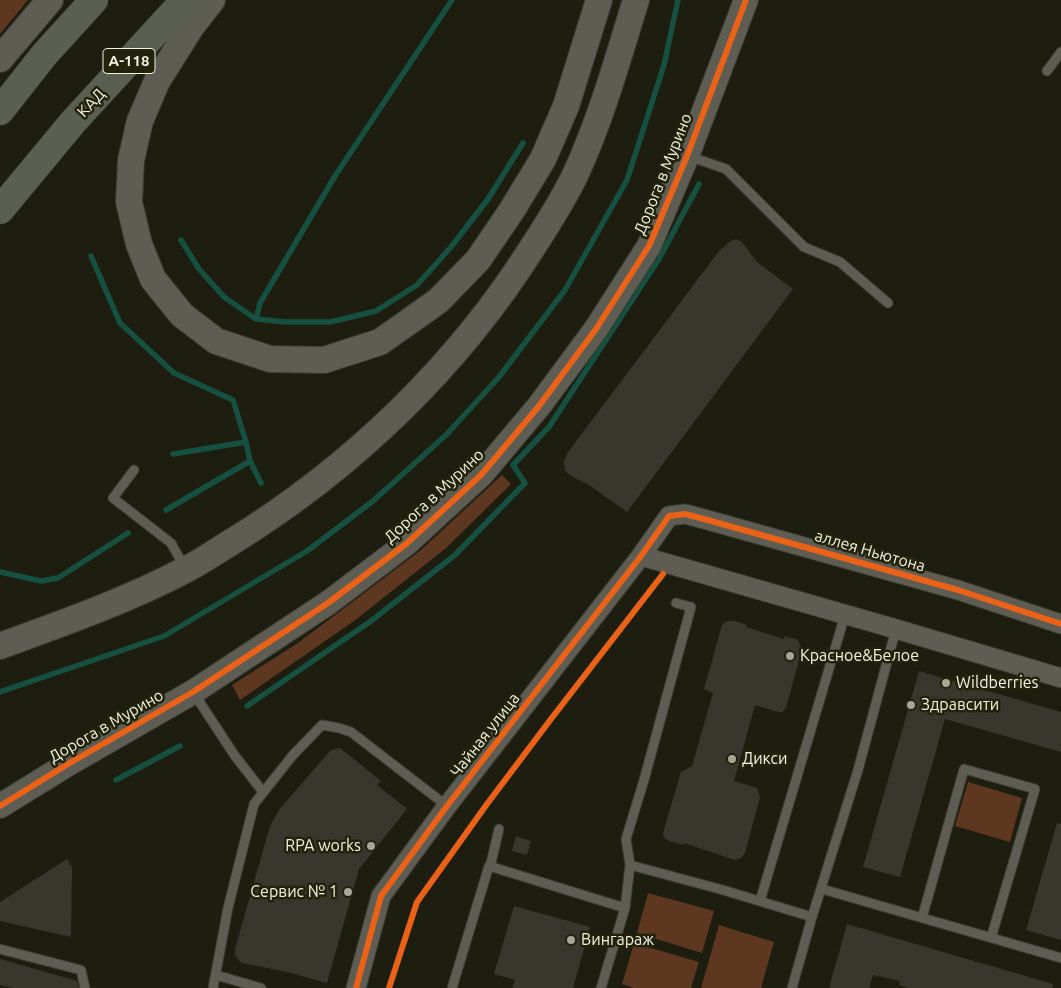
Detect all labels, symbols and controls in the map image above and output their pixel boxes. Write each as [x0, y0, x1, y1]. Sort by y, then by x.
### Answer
road number: А-118 [103, 48, 155, 74]
street label: КАД [73, 85, 109, 121]
street label: Дорога в Мурино [630, 111, 696, 237]
street label: Дорога в Мурино [380, 445, 488, 547]
street label: аллея Ньютона [812, 526, 928, 576]
place label: Красное&Белое [800, 646, 919, 666]
marker: Красное&Белое [784, 650, 796, 662]
place label: Wildberries [956, 673, 1039, 693]
marker: Wildberries [940, 677, 952, 689]
street label: Дорога в Мурино [45, 685, 167, 767]
street label: Чайная улица [446, 689, 524, 781]
place label: Здравсити [921, 695, 999, 715]
marker: Здравсити [905, 699, 917, 711]
place label: Дикси [742, 749, 788, 769]
marker: Дикси [726, 753, 738, 765]
place label: RPA works [285, 836, 361, 856]
marker: RPA works [365, 840, 377, 852]
place label: Сервис № 1 [250, 882, 338, 902]
marker: Сервис № 1 [342, 886, 354, 898]
place label: Вингараж [581, 930, 654, 950]
marker: Вингараж [565, 934, 577, 946]

